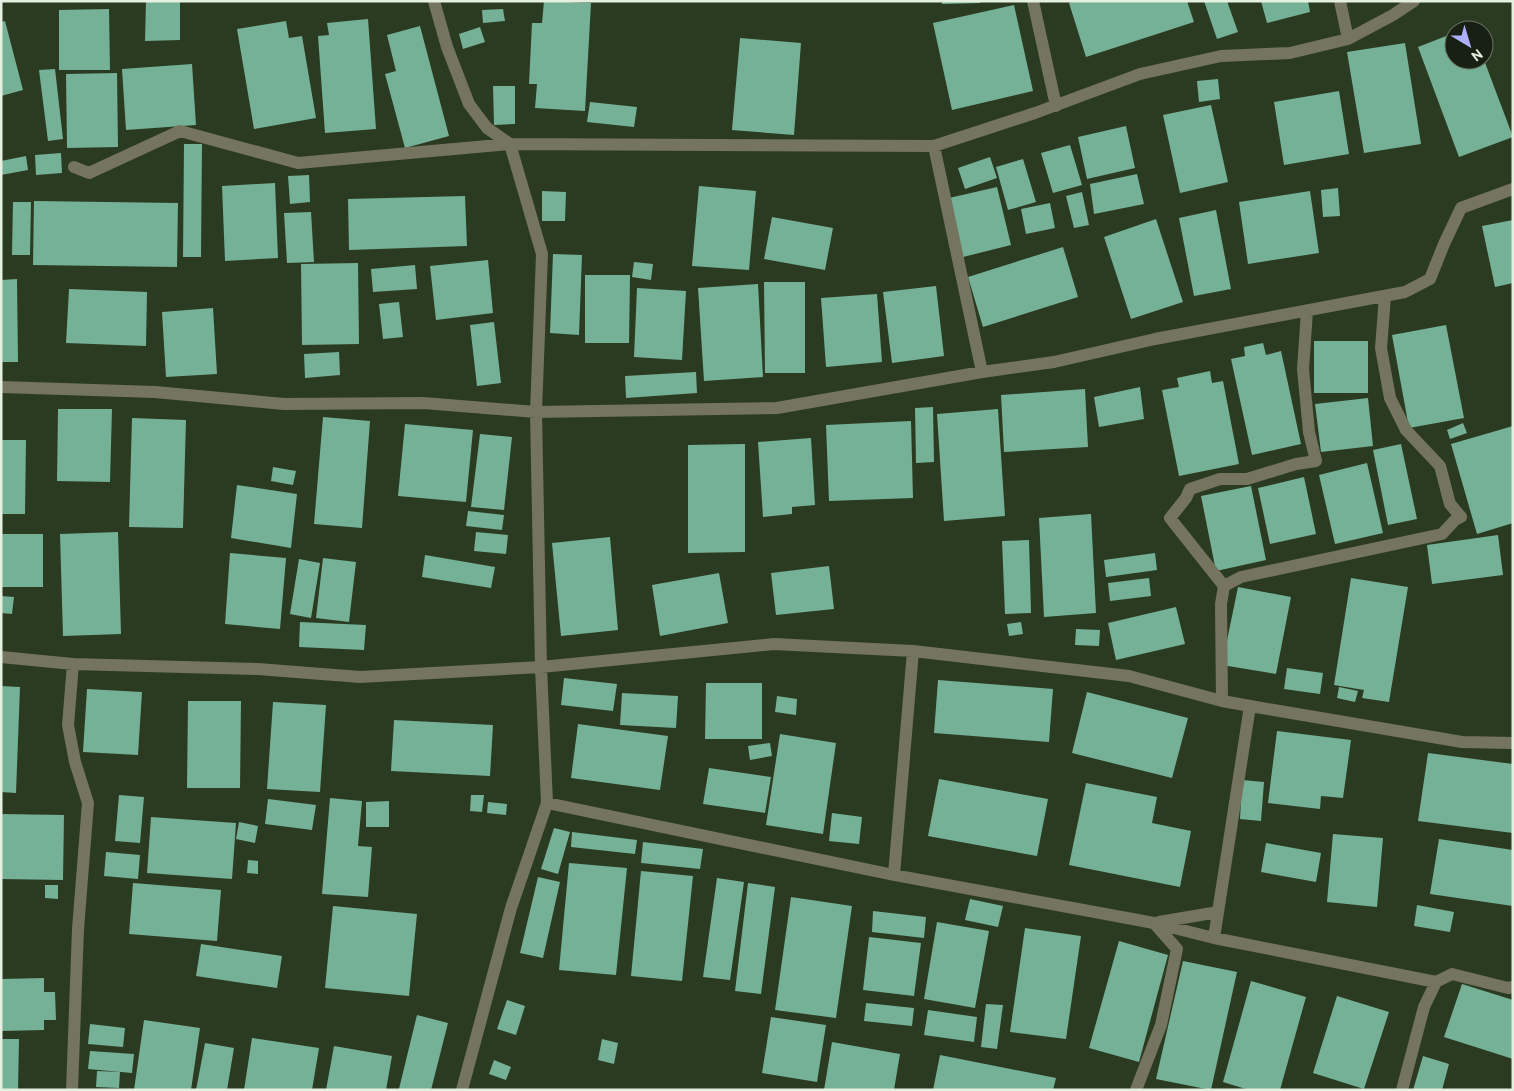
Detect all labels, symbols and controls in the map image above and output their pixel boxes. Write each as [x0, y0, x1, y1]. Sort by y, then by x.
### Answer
north arrow [1444, 20, 1494, 70]
text: N [1467, 44, 1485, 64]

